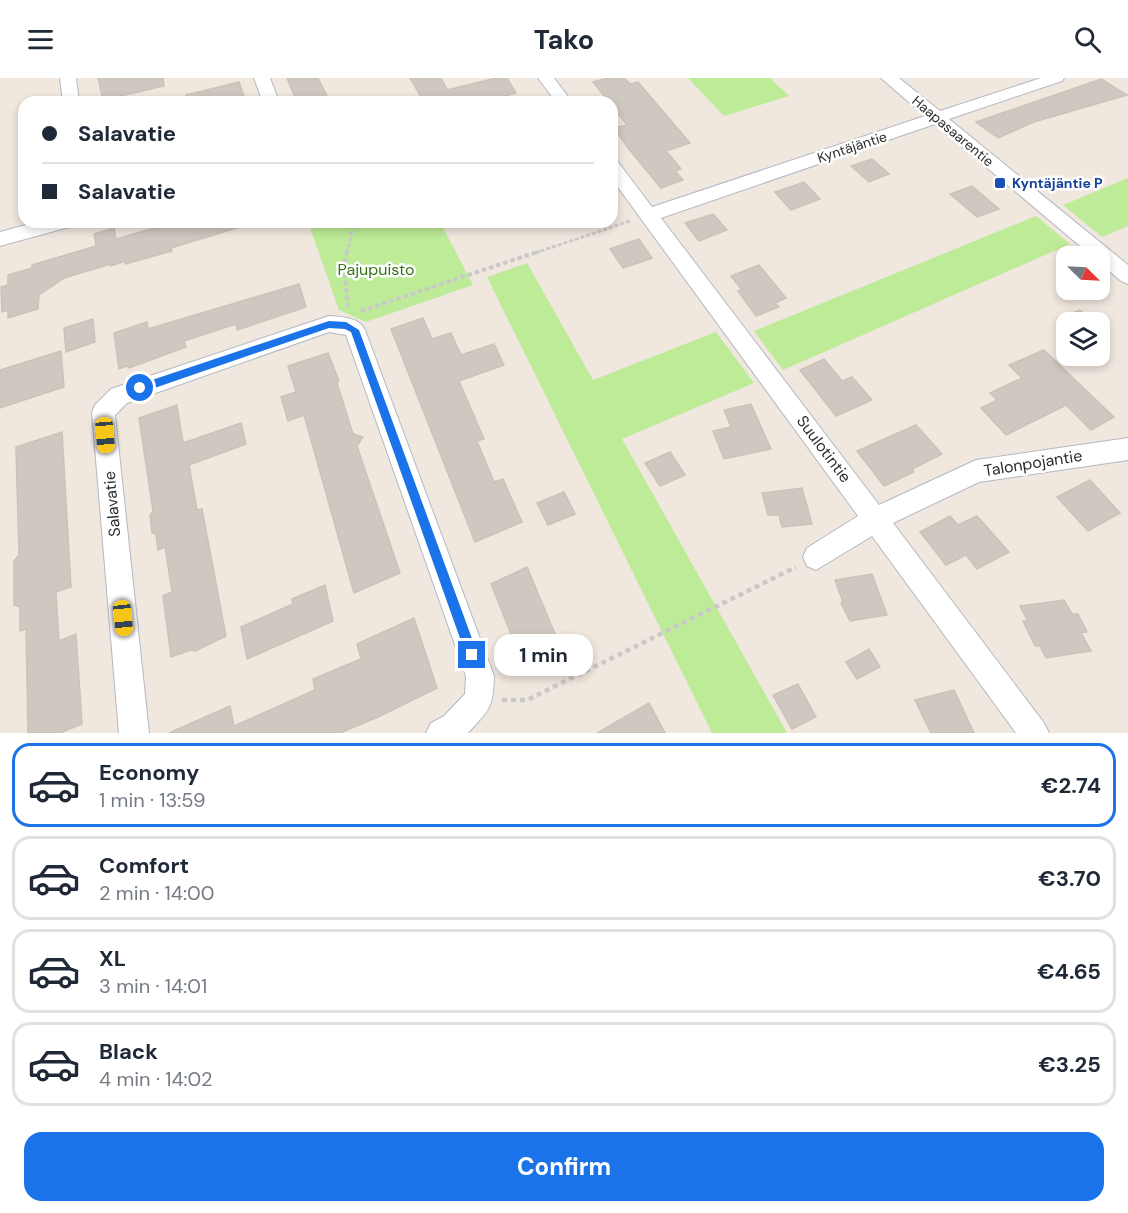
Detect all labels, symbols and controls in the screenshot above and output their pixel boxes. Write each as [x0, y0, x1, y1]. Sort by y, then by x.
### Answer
text: Tako [534, 22, 594, 57]
icon: menu [24, 23, 57, 56]
icon: search [1071, 23, 1104, 56]
street label: Haapasaarentie [908, 92, 998, 170]
text: Salavatie [78, 119, 176, 148]
street label: Kyntäjäntie [815, 127, 889, 167]
place label: Kyntäjäntie P [1012, 174, 1103, 192]
marker: Kyntäjäntie P [993, 176, 1007, 190]
text: Salavatie [78, 177, 176, 206]
north arrow [1056, 246, 1110, 300]
map controls [1056, 246, 1110, 366]
park label: Pajupuisto [338, 259, 414, 280]
button: layers [1056, 312, 1110, 366]
route start [126, 374, 153, 401]
street label: Suulotintie [792, 411, 856, 487]
car [94, 416, 116, 454]
street label: Talonpojantie [982, 445, 1084, 481]
street label: Salavatie [99, 470, 125, 538]
car [112, 599, 134, 637]
callout: 1 min [493, 634, 592, 676]
route end [458, 641, 485, 668]
text: 1 min [519, 642, 568, 668]
icon: car [27, 758, 81, 812]
text: Economy [99, 758, 199, 787]
text: €2.74 [1041, 771, 1101, 800]
text: 1 min · 13:59 [99, 787, 206, 813]
icon: car [27, 851, 81, 905]
text: Comfort [99, 851, 189, 880]
text: €3.70 [1038, 864, 1101, 893]
text: 2 min · 14:00 [99, 880, 214, 906]
icon: car [27, 944, 81, 998]
text: XL [99, 944, 126, 973]
text: €4.65 [1037, 957, 1101, 986]
text: 3 min · 14:01 [99, 973, 207, 999]
icon: car [27, 1037, 81, 1091]
text: Black [99, 1037, 158, 1066]
text: €3.25 [1038, 1050, 1101, 1079]
text: 4 min · 14:02 [99, 1066, 213, 1092]
button: Confirm [24, 1132, 1104, 1201]

